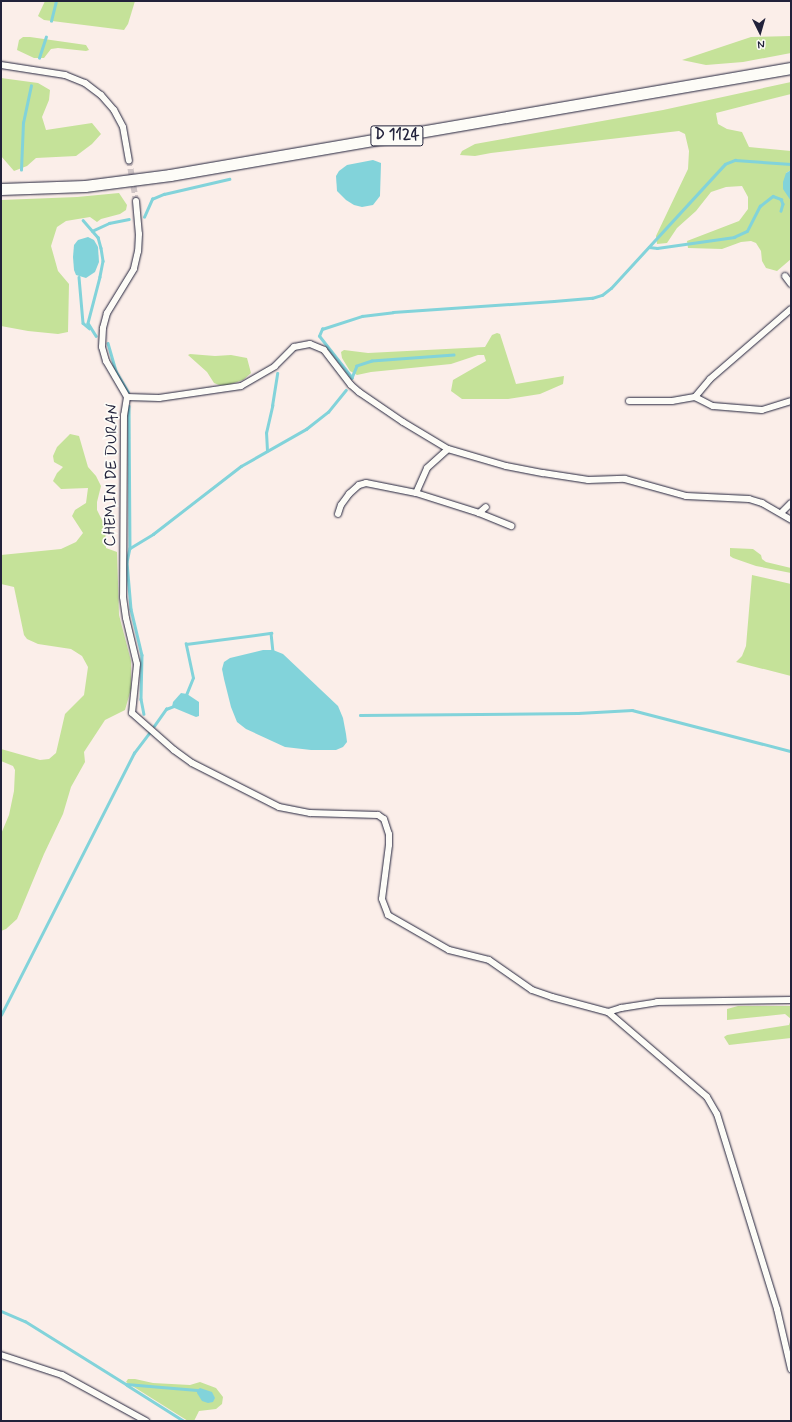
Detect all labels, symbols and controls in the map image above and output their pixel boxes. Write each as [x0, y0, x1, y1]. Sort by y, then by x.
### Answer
north arrow [740, 12, 780, 52]
text: N [757, 37, 765, 51]
road number: D 1124 [370, 123, 424, 149]
street label: CHEMIN DE DURAN [101, 404, 123, 546]

